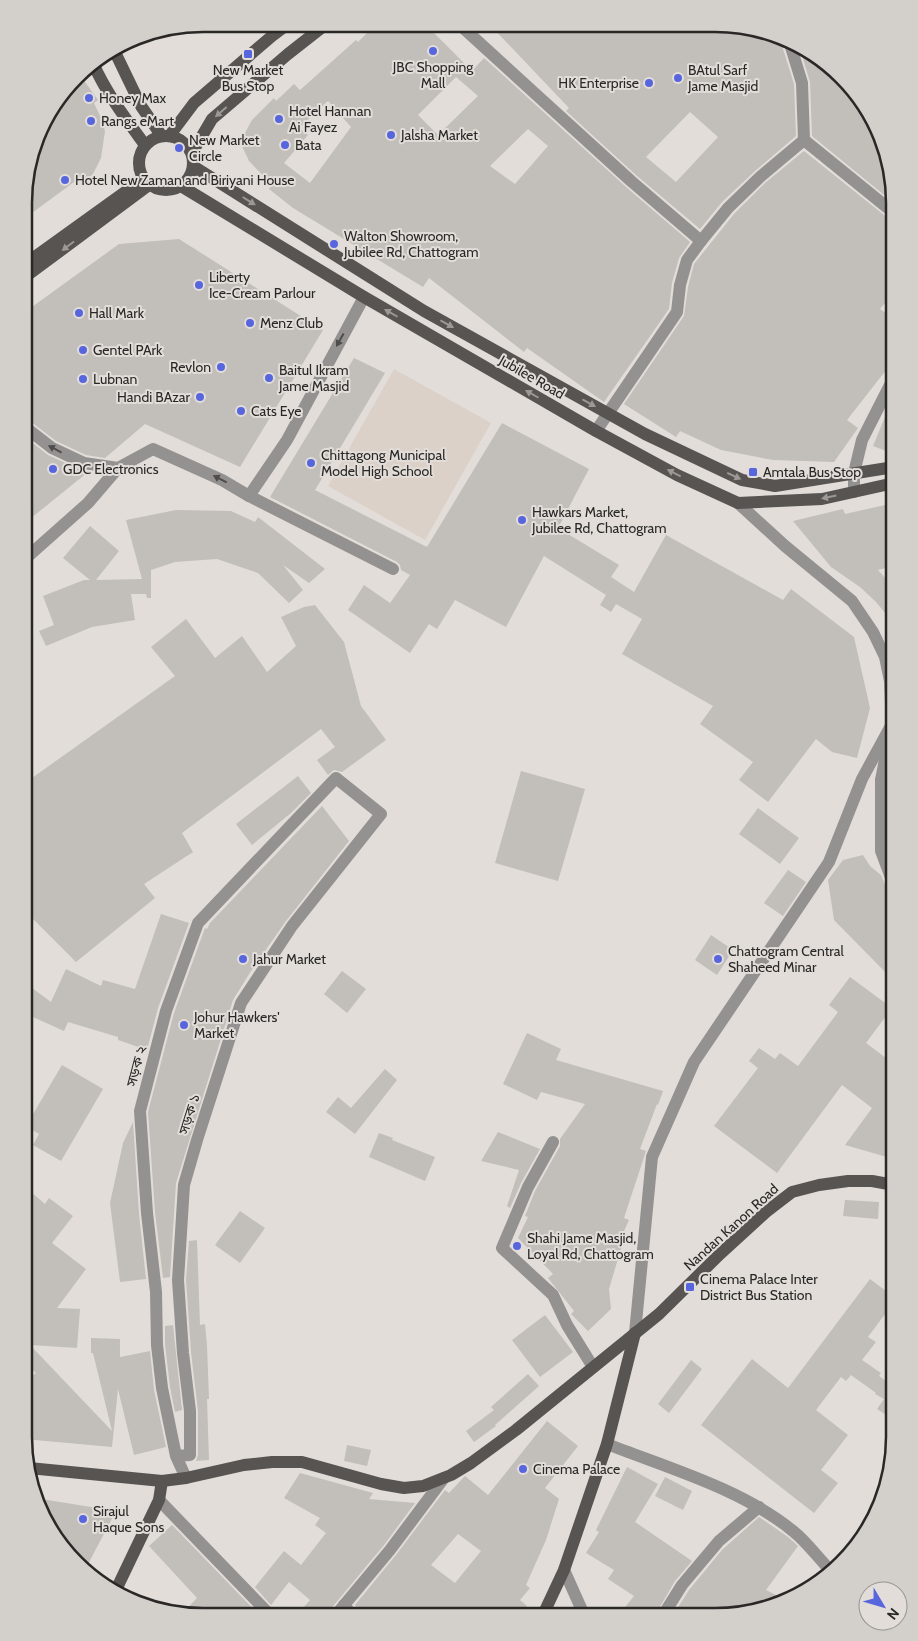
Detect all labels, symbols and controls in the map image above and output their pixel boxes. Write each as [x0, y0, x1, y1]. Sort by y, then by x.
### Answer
marker: JBC Shopping Mall [427, 45, 439, 57]
marker: New Market Bus Stop [242, 48, 254, 60]
place label: JBC Shopping Mall [392, 58, 474, 92]
place label: New Market Bus Stop [213, 61, 283, 95]
place label: BAtul Sarf Jame Masjid [687, 61, 758, 95]
marker: BAtul Sarf Jame Masjid [672, 72, 684, 84]
place label: HK Enterprise [558, 74, 639, 92]
marker: HK Enterprise [643, 77, 655, 89]
place label: Honey Max [99, 89, 167, 107]
marker: Honey Max [83, 92, 95, 104]
place label: Hotel Hannan Ai Fayez [289, 102, 371, 136]
one-way arrow [215, 106, 227, 117]
place label: Rangs eMart [101, 112, 174, 130]
marker: Hotel Hannan Ai Fayez [273, 113, 285, 125]
marker: Rangs eMart [85, 115, 97, 127]
place label: Jalsha Market [400, 126, 478, 144]
marker: Jalsha Market [385, 129, 397, 141]
place label: New Market Circle [189, 131, 260, 165]
place label: Bata [295, 136, 322, 154]
marker: Bata [279, 139, 291, 151]
marker: New Market Circle [173, 142, 185, 154]
place label: Hotel New Zaman and Biriyani House [75, 171, 294, 189]
marker: Hotel New Zaman and Biriyani House [59, 174, 71, 186]
one-way arrow [243, 197, 256, 206]
place label: Walton Showroom, Jubilee Rd, Chattogram [343, 227, 479, 261]
marker: Walton Showroom, Jubilee Rd, Chattogram [328, 238, 340, 250]
one-way arrow [62, 240, 75, 251]
place label: Liberty Ice-Cream Parlour [209, 268, 316, 302]
marker: Liberty Ice-Cream Parlour [193, 279, 205, 291]
place label: Hall Mark [89, 304, 145, 322]
marker: Hall Mark [73, 307, 85, 319]
one-way arrow [384, 309, 399, 317]
place label: Menz Club [260, 314, 323, 332]
marker: Menz Club [244, 317, 256, 329]
one-way arrow [440, 320, 454, 328]
one-way arrow [336, 332, 344, 347]
place label: Gentel PArk [93, 341, 163, 359]
marker: Gentel PArk [77, 344, 89, 356]
street label: Jubilee Road [495, 351, 568, 403]
place label: Revlon [170, 358, 211, 376]
marker: Revlon [215, 361, 227, 373]
place label: Baitul Ikram Jame Masjid [278, 361, 349, 395]
place label: Lubnan [93, 370, 138, 388]
marker: Baitul Ikram Jame Masjid [263, 372, 275, 384]
marker: Lubnan [77, 373, 89, 385]
place label: Handi BAzar [117, 388, 191, 406]
one-way arrow [525, 390, 539, 399]
marker: Handi BAzar [194, 391, 206, 403]
one-way arrow [582, 398, 596, 407]
place label: Cats Eye [251, 402, 302, 420]
marker: Cats Eye [235, 405, 247, 417]
one-way arrow [49, 445, 62, 454]
place label: Chittagong Municipal Model High School [321, 446, 446, 480]
marker: Chittagong Municipal Model High School [305, 457, 317, 469]
place label: GDC Electronics [63, 460, 159, 478]
marker: GDC Electronics [47, 463, 59, 475]
place label: Amtala Bus Stop [763, 463, 861, 481]
marker: Amtala Bus Stop [747, 466, 759, 478]
one-way arrow [667, 469, 681, 477]
one-way arrow [727, 472, 741, 480]
one-way arrow [213, 475, 228, 483]
one-way arrow [821, 494, 837, 502]
place label: Hawkars Market, Jubilee Rd, Chattogram [531, 503, 667, 537]
marker: Hawkars Market, Jubilee Rd, Chattogram [516, 514, 528, 526]
place label: Chattogram Central Shaheed Minar [728, 942, 844, 976]
place label: Jahur Market [252, 950, 326, 968]
marker: Jahur Market [237, 953, 249, 965]
marker: Chattogram Central Shaheed Minar [712, 953, 724, 965]
place label: Johur Hawkers' Market [193, 1008, 280, 1042]
marker: Johur Hawkers' Market [178, 1019, 190, 1031]
street label: সড়ক ২ [122, 1043, 150, 1089]
street label: সড়ক ১ [174, 1092, 204, 1137]
street label: Nandan Kanon Road [680, 1180, 782, 1274]
place label: Shahi Jame Masjid, Loyal Rd, Chattogram [527, 1229, 654, 1263]
marker: Shahi Jame Masjid, Loyal Rd, Chattogram [511, 1240, 523, 1252]
place label: Cinema Palace Inter District Bus Station [700, 1270, 818, 1304]
marker: Cinema Palace Inter District Bus Station [684, 1281, 696, 1293]
place label: Cinema Palace [533, 1460, 620, 1478]
marker: Cinema Palace [517, 1463, 529, 1475]
place label: Sirajul Haque Sons [93, 1502, 165, 1536]
marker: Sirajul Haque Sons [77, 1513, 89, 1525]
north arrow [858, 1581, 908, 1631]
text: N [883, 1605, 903, 1623]

